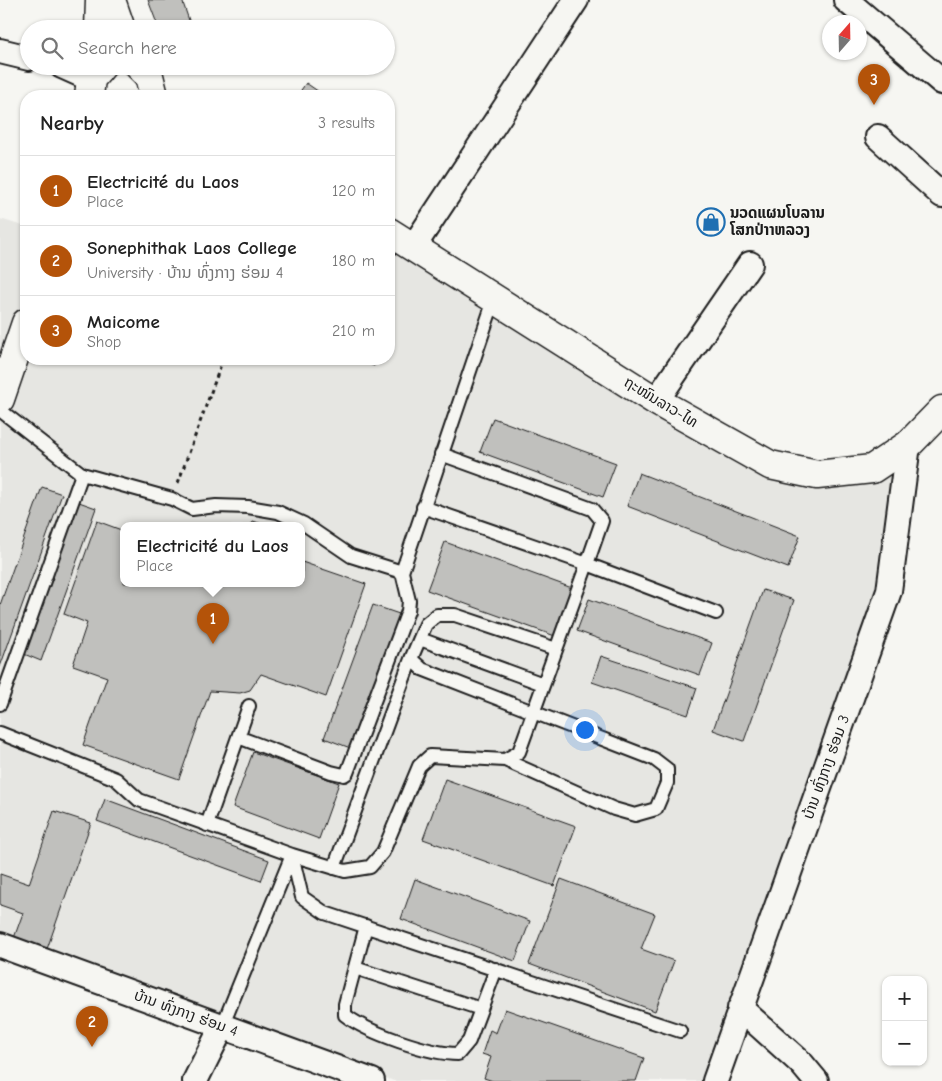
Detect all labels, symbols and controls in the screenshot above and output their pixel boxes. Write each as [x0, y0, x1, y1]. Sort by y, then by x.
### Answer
north arrow [822, 15, 867, 60]
search box [20, 20, 395, 75]
icon: search [38, 34, 66, 62]
text: Search here [78, 37, 177, 59]
pin: 3 [858, 64, 890, 105]
text: Nearby [40, 111, 104, 135]
text: 3 results [318, 114, 375, 132]
text: Electricité du Laos [87, 171, 239, 193]
text: 1 [53, 182, 59, 200]
text: 120 m [332, 182, 375, 200]
text: Place [87, 193, 123, 211]
place label: ນວດແຜນໂບລານ ໂສກປ່າາຫລວງ [729, 204, 825, 239]
shop icon: ນວດແຜນໂບລານ ໂສກປ່າາຫລວງ [696, 207, 726, 237]
text: Sonephithak Laos College [87, 237, 297, 259]
text: 2 [52, 252, 60, 270]
text: 180 m [332, 252, 375, 270]
text: University · ບ້ານ ທົ່ງກາງ ຮ່ອມ 4 [87, 264, 283, 282]
text: Maicome [87, 311, 160, 333]
text: 3 [52, 322, 60, 340]
text: 210 m [332, 322, 375, 340]
text: Shop [87, 333, 121, 351]
street label: ຖະໜົນລາວ-ໄທ [621, 373, 701, 431]
popup [120, 522, 305, 587]
text: Electricité du Laos [137, 535, 288, 557]
text: Place [137, 557, 173, 575]
pin: 1 [197, 603, 229, 644]
street label: ບ້ານ ທົ່ງກາງ ຮ່ອມ 3 [797, 712, 853, 822]
your location [572, 717, 598, 743]
map controls [882, 976, 927, 1066]
button: + [882, 976, 927, 1021]
street label: ບ້ານ ທົ່ງກາງ ຮ່ອມ 4 [132, 984, 241, 1040]
pin: 2 [76, 1006, 108, 1047]
button: − [882, 1021, 927, 1066]

